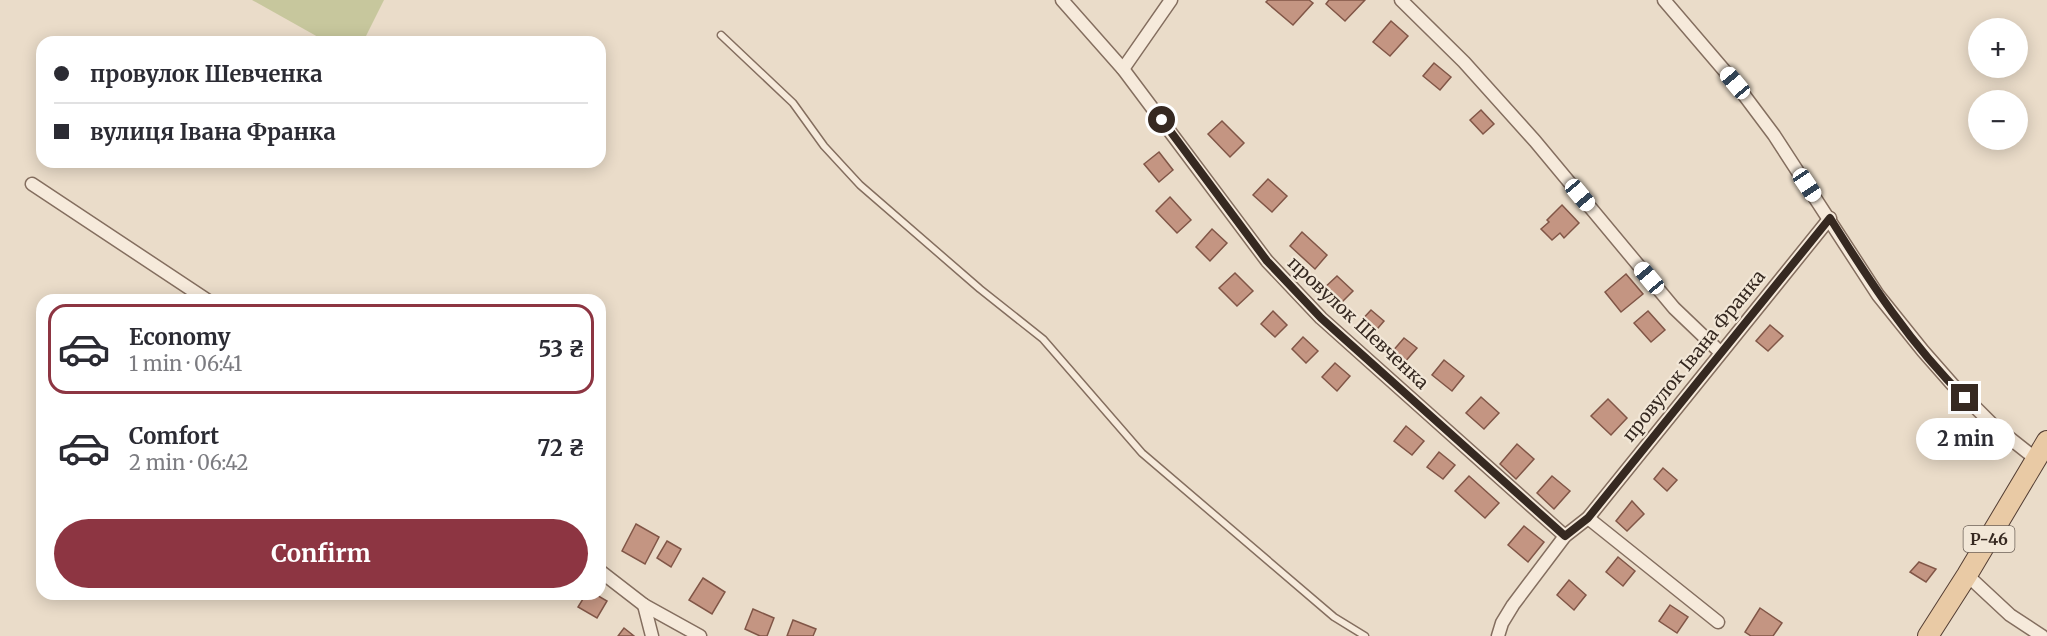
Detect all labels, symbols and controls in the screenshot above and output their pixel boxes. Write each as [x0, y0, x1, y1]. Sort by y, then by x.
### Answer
map controls [1968, 18, 2028, 150]
button: + [1968, 18, 2028, 78]
text: провулок Шевченка [90, 60, 322, 88]
car [1717, 63, 1753, 103]
button: − [1968, 90, 2028, 150]
route start [1148, 106, 1175, 133]
text: вулиця Івана Франка [90, 118, 336, 146]
car [1789, 165, 1825, 205]
car [1562, 175, 1598, 215]
street label: провулок Шевченка [1283, 251, 1434, 394]
car [1631, 258, 1667, 298]
street label: провулок Івана Франка [1617, 265, 1770, 446]
icon: car [57, 322, 111, 376]
text: Economy [129, 323, 230, 351]
text: 53 ₴ [538, 335, 585, 363]
text: 1 min · 06:41 [129, 351, 242, 376]
route end [1951, 384, 1978, 411]
callout: 2 min [1916, 419, 2014, 461]
icon: car [57, 421, 111, 475]
text: Comfort [129, 422, 219, 450]
text: 2 min [1937, 426, 1994, 451]
text: 72 ₴ [537, 434, 585, 462]
text: 2 min · 06:42 [129, 450, 248, 475]
button: Confirm [54, 519, 588, 588]
road number: Р-46 [1964, 526, 2014, 552]

